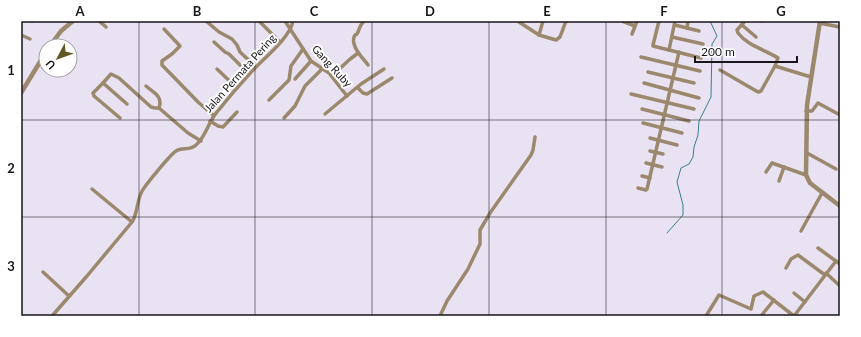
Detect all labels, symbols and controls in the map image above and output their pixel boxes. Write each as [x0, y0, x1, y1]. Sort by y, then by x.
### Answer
text: A [74, 3, 85, 19]
text: B [193, 3, 202, 19]
text: C [310, 3, 319, 19]
text: D [425, 3, 435, 19]
text: E [543, 3, 551, 19]
text: F [660, 3, 668, 19]
text: G [776, 3, 786, 19]
street label: Jalan Permata Pering [201, 31, 278, 114]
north arrow [38, 38, 78, 78]
scale bar [695, 38, 797, 64]
street label: Gang Ruby [310, 42, 355, 90]
text: 200 m [701, 44, 735, 59]
text: U [42, 58, 58, 72]
text: 1 [7, 62, 15, 78]
text: 2 [7, 160, 15, 176]
text: 3 [7, 258, 15, 274]

